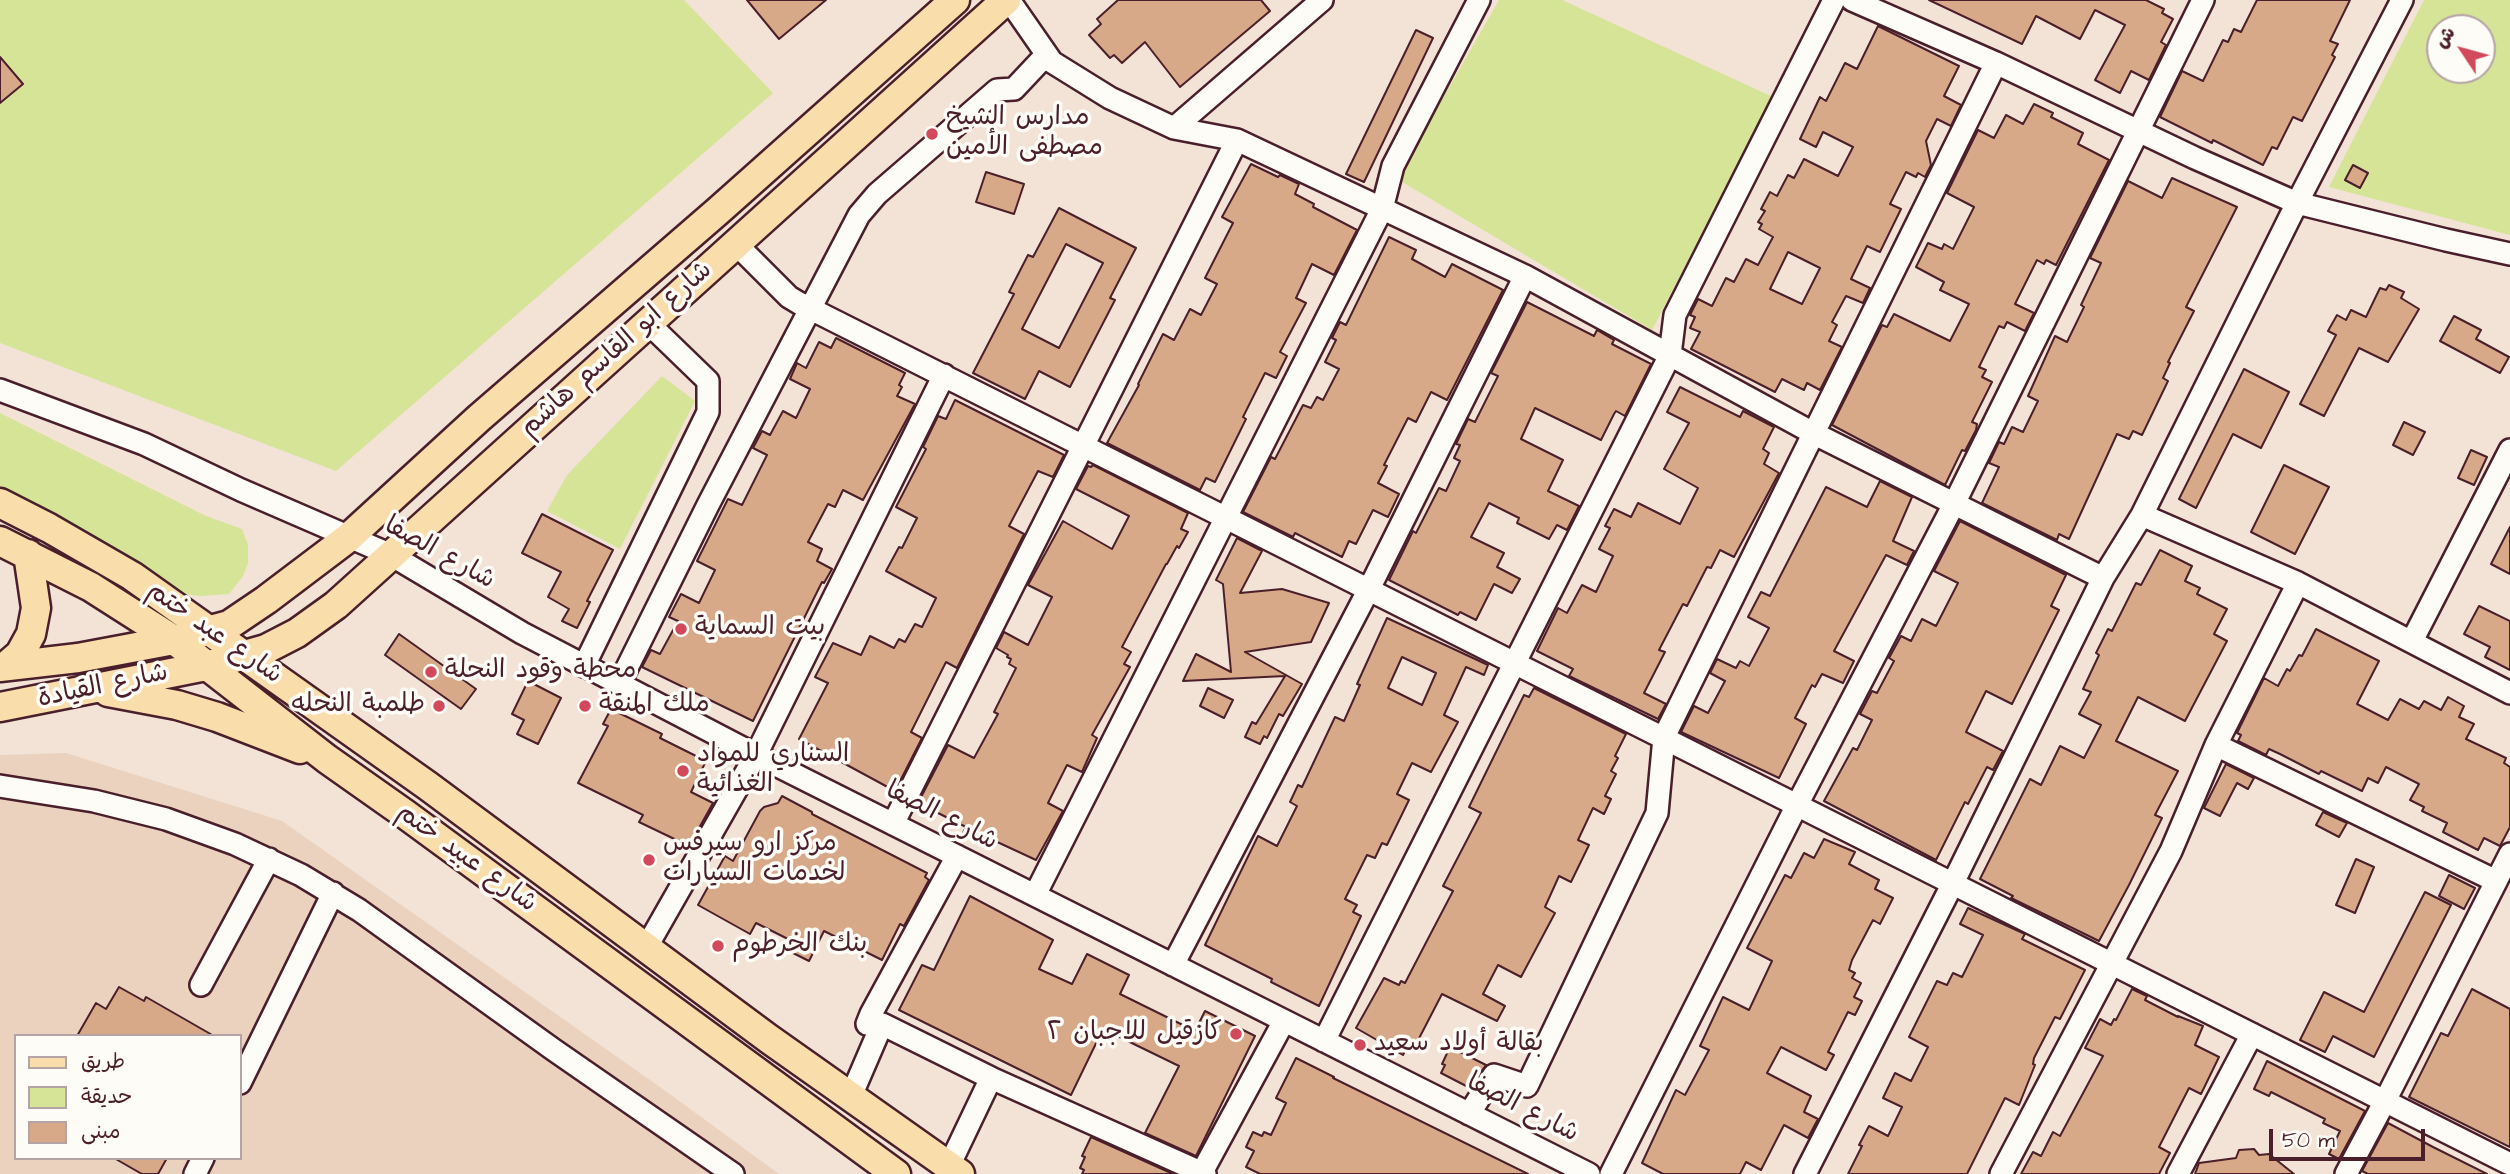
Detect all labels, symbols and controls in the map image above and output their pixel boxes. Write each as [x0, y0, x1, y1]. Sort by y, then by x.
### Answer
north arrow [2426, 14, 2496, 84]
text: ش [2428, 21, 2462, 54]
place label: مدارس الشيخ مصطفى الأمين [946, 103, 1103, 164]
marker: مدارس الشيخ مصطفى الأمين [924, 126, 940, 142]
street label: شارع ابو القاسم هاشم [515, 256, 719, 444]
street label: شارع الصفا [378, 511, 500, 597]
street label: شارع عبد ختم [141, 576, 287, 692]
place label: بيت السماية [695, 613, 825, 645]
marker: بيت السماية [673, 621, 689, 637]
place label: محطة وقود النحلة [445, 656, 636, 688]
street label: شارع القيادة [35, 658, 171, 716]
marker: محطة وقود النحلة [423, 664, 439, 680]
place label: طلمبة النحله [291, 690, 425, 722]
place label: ملك المنقة [599, 690, 710, 722]
marker: طلمبة النحله [431, 698, 447, 714]
marker: ملك المنقة [577, 698, 593, 714]
place label: السناري للمواد الغذائية [697, 740, 849, 802]
marker: السناري للمواد الغذائية [675, 763, 691, 779]
street label: شارع الصفا [880, 775, 1002, 859]
street label: شارع عبيد ختم [390, 798, 542, 920]
place label: مركز ارو سيرفس لخدمات السيارات [663, 829, 845, 890]
marker: مركز ارو سيرفس لخدمات السيارات [641, 852, 657, 868]
place label: بنك الخرطوم [732, 930, 867, 962]
marker: بنك الخرطوم [710, 938, 726, 954]
place label: كازقيل للاجبان ٢ [1047, 1018, 1222, 1050]
marker: كازقيل للاجبان ٢ [1228, 1026, 1244, 1042]
place label: بقالة أولاد سعيد [1374, 1029, 1543, 1061]
legend [14, 1034, 242, 1160]
marker: بقالة أولاد سعيد [1352, 1037, 1368, 1053]
text: طريق [81, 1047, 125, 1076]
street label: شارع الصفا [1461, 1067, 1583, 1151]
text: حديقة [81, 1082, 132, 1111]
scale bar [2272, 1114, 2428, 1158]
text: مبنى [81, 1117, 120, 1146]
text: 50 m [2282, 1126, 2335, 1155]

